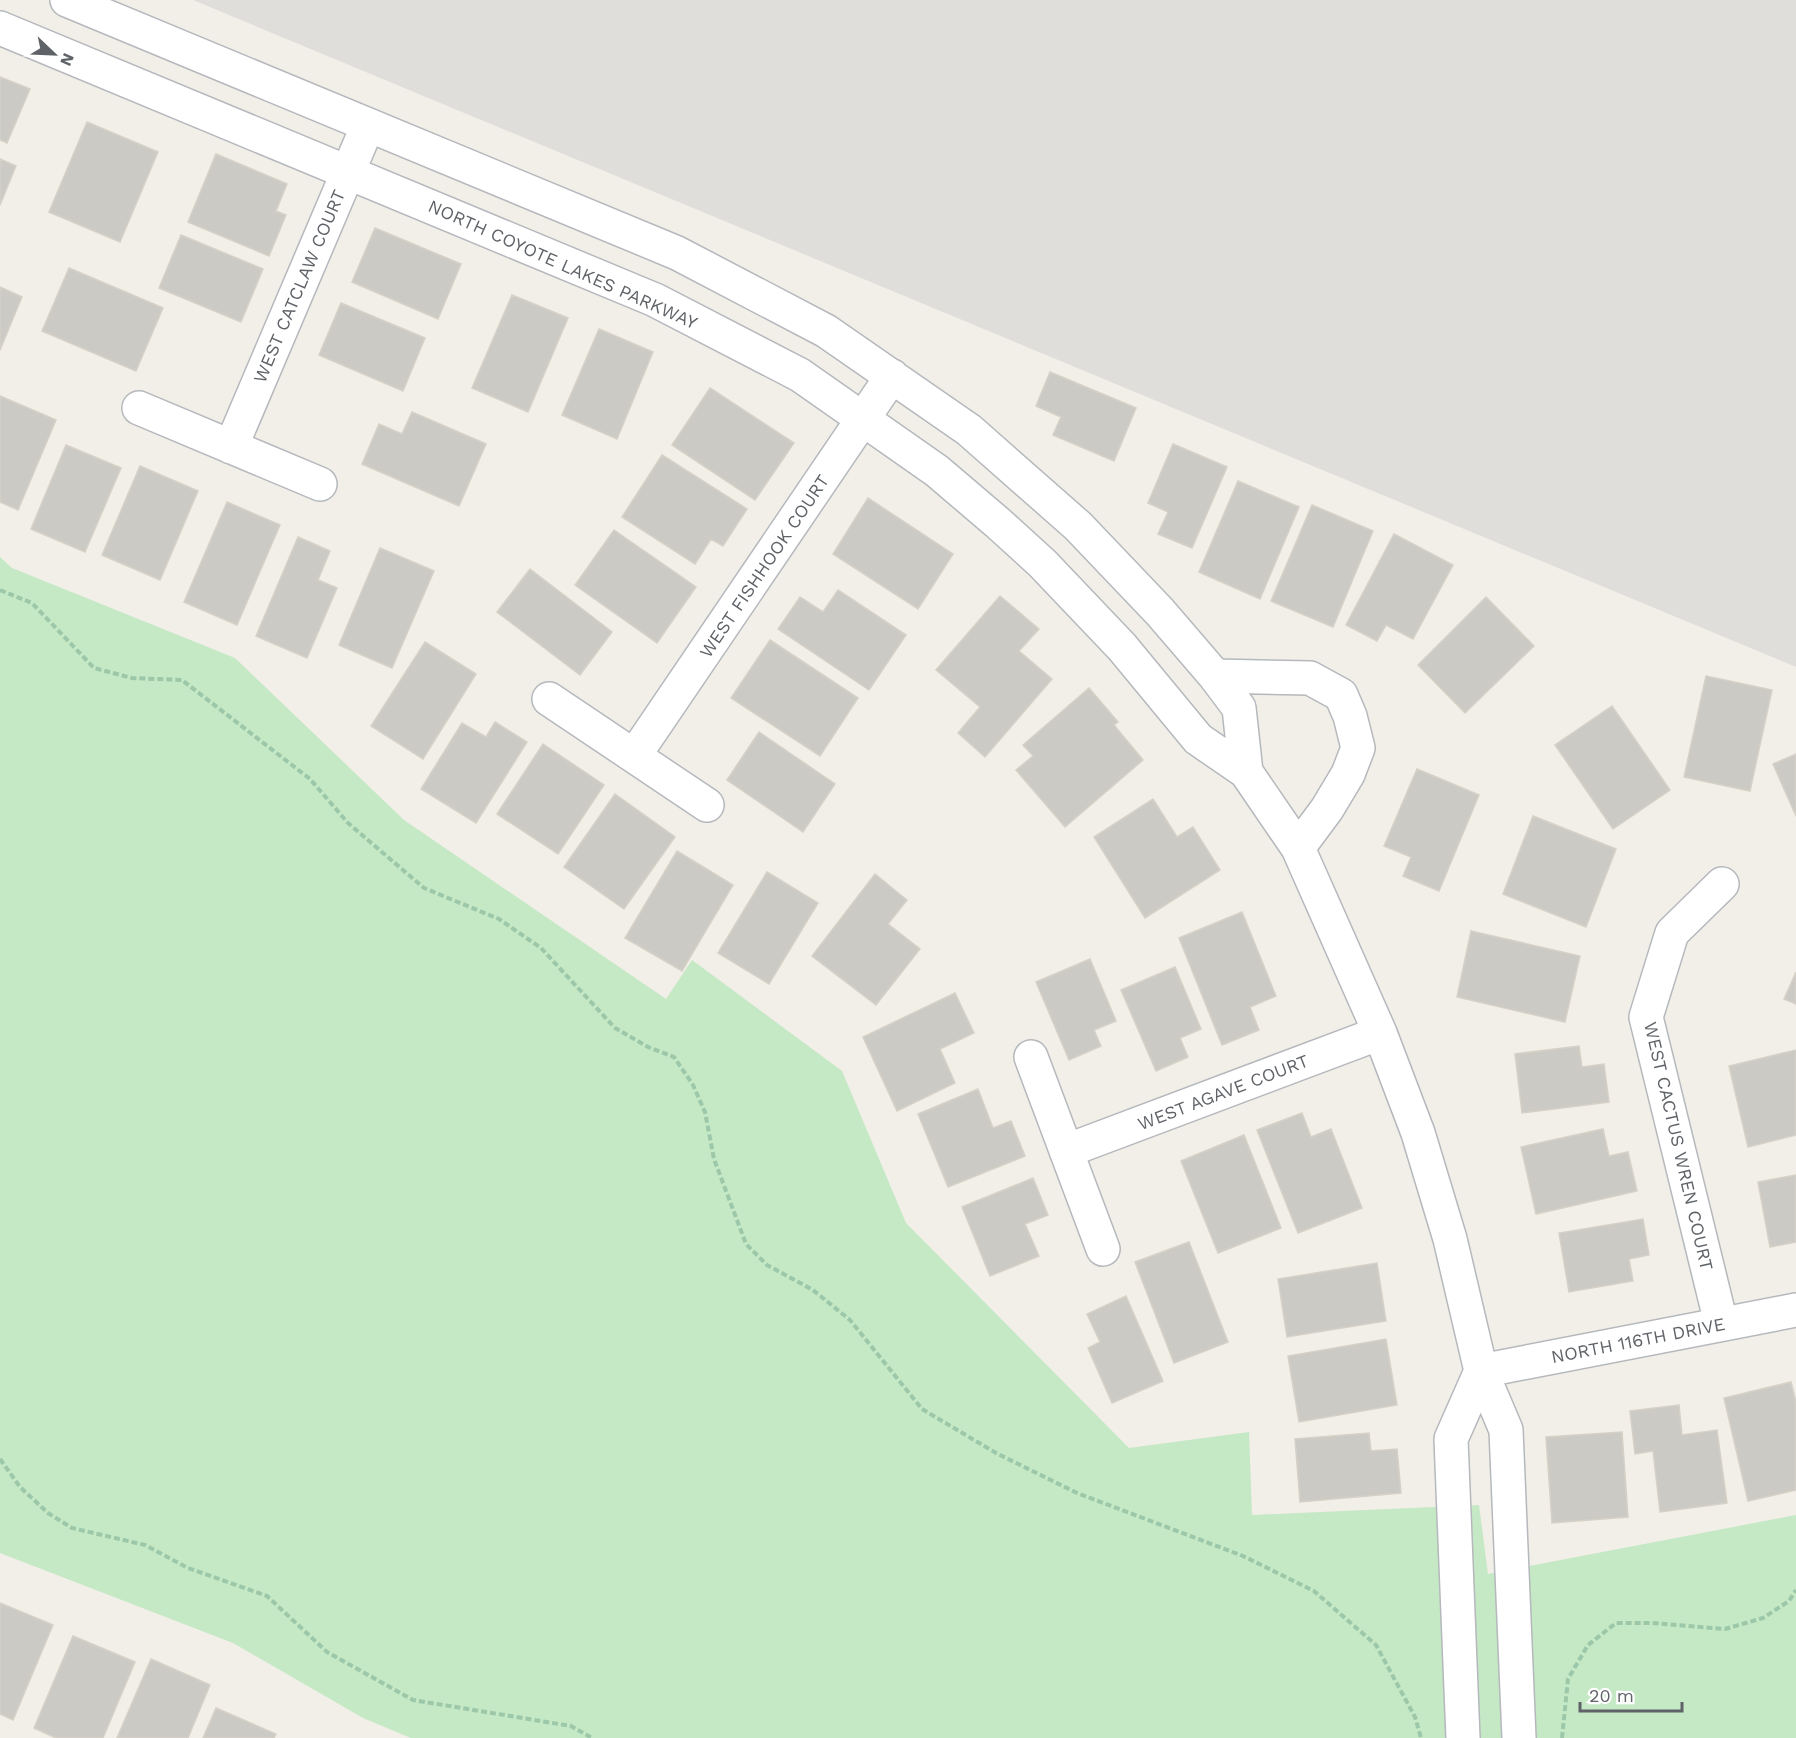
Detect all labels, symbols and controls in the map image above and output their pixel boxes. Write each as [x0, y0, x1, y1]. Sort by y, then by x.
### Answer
north arrow [24, 24, 84, 84]
text: N [56, 50, 78, 69]
street label: WEST CATCLAW COURT [249, 186, 349, 386]
street label: NORTH COYOTE LAKES PARKWAY [425, 195, 701, 333]
street label: WEST FISHHOOK COURT [695, 470, 833, 662]
street label: WEST CACTUS WREN COURT [1640, 1020, 1718, 1272]
street label: WEST AGAVE COURT [1135, 1050, 1311, 1134]
street label: NORTH 116TH DRIVE [1549, 1313, 1727, 1367]
scale bar [1580, 1675, 1682, 1713]
text: 20 m [1589, 1685, 1634, 1706]

